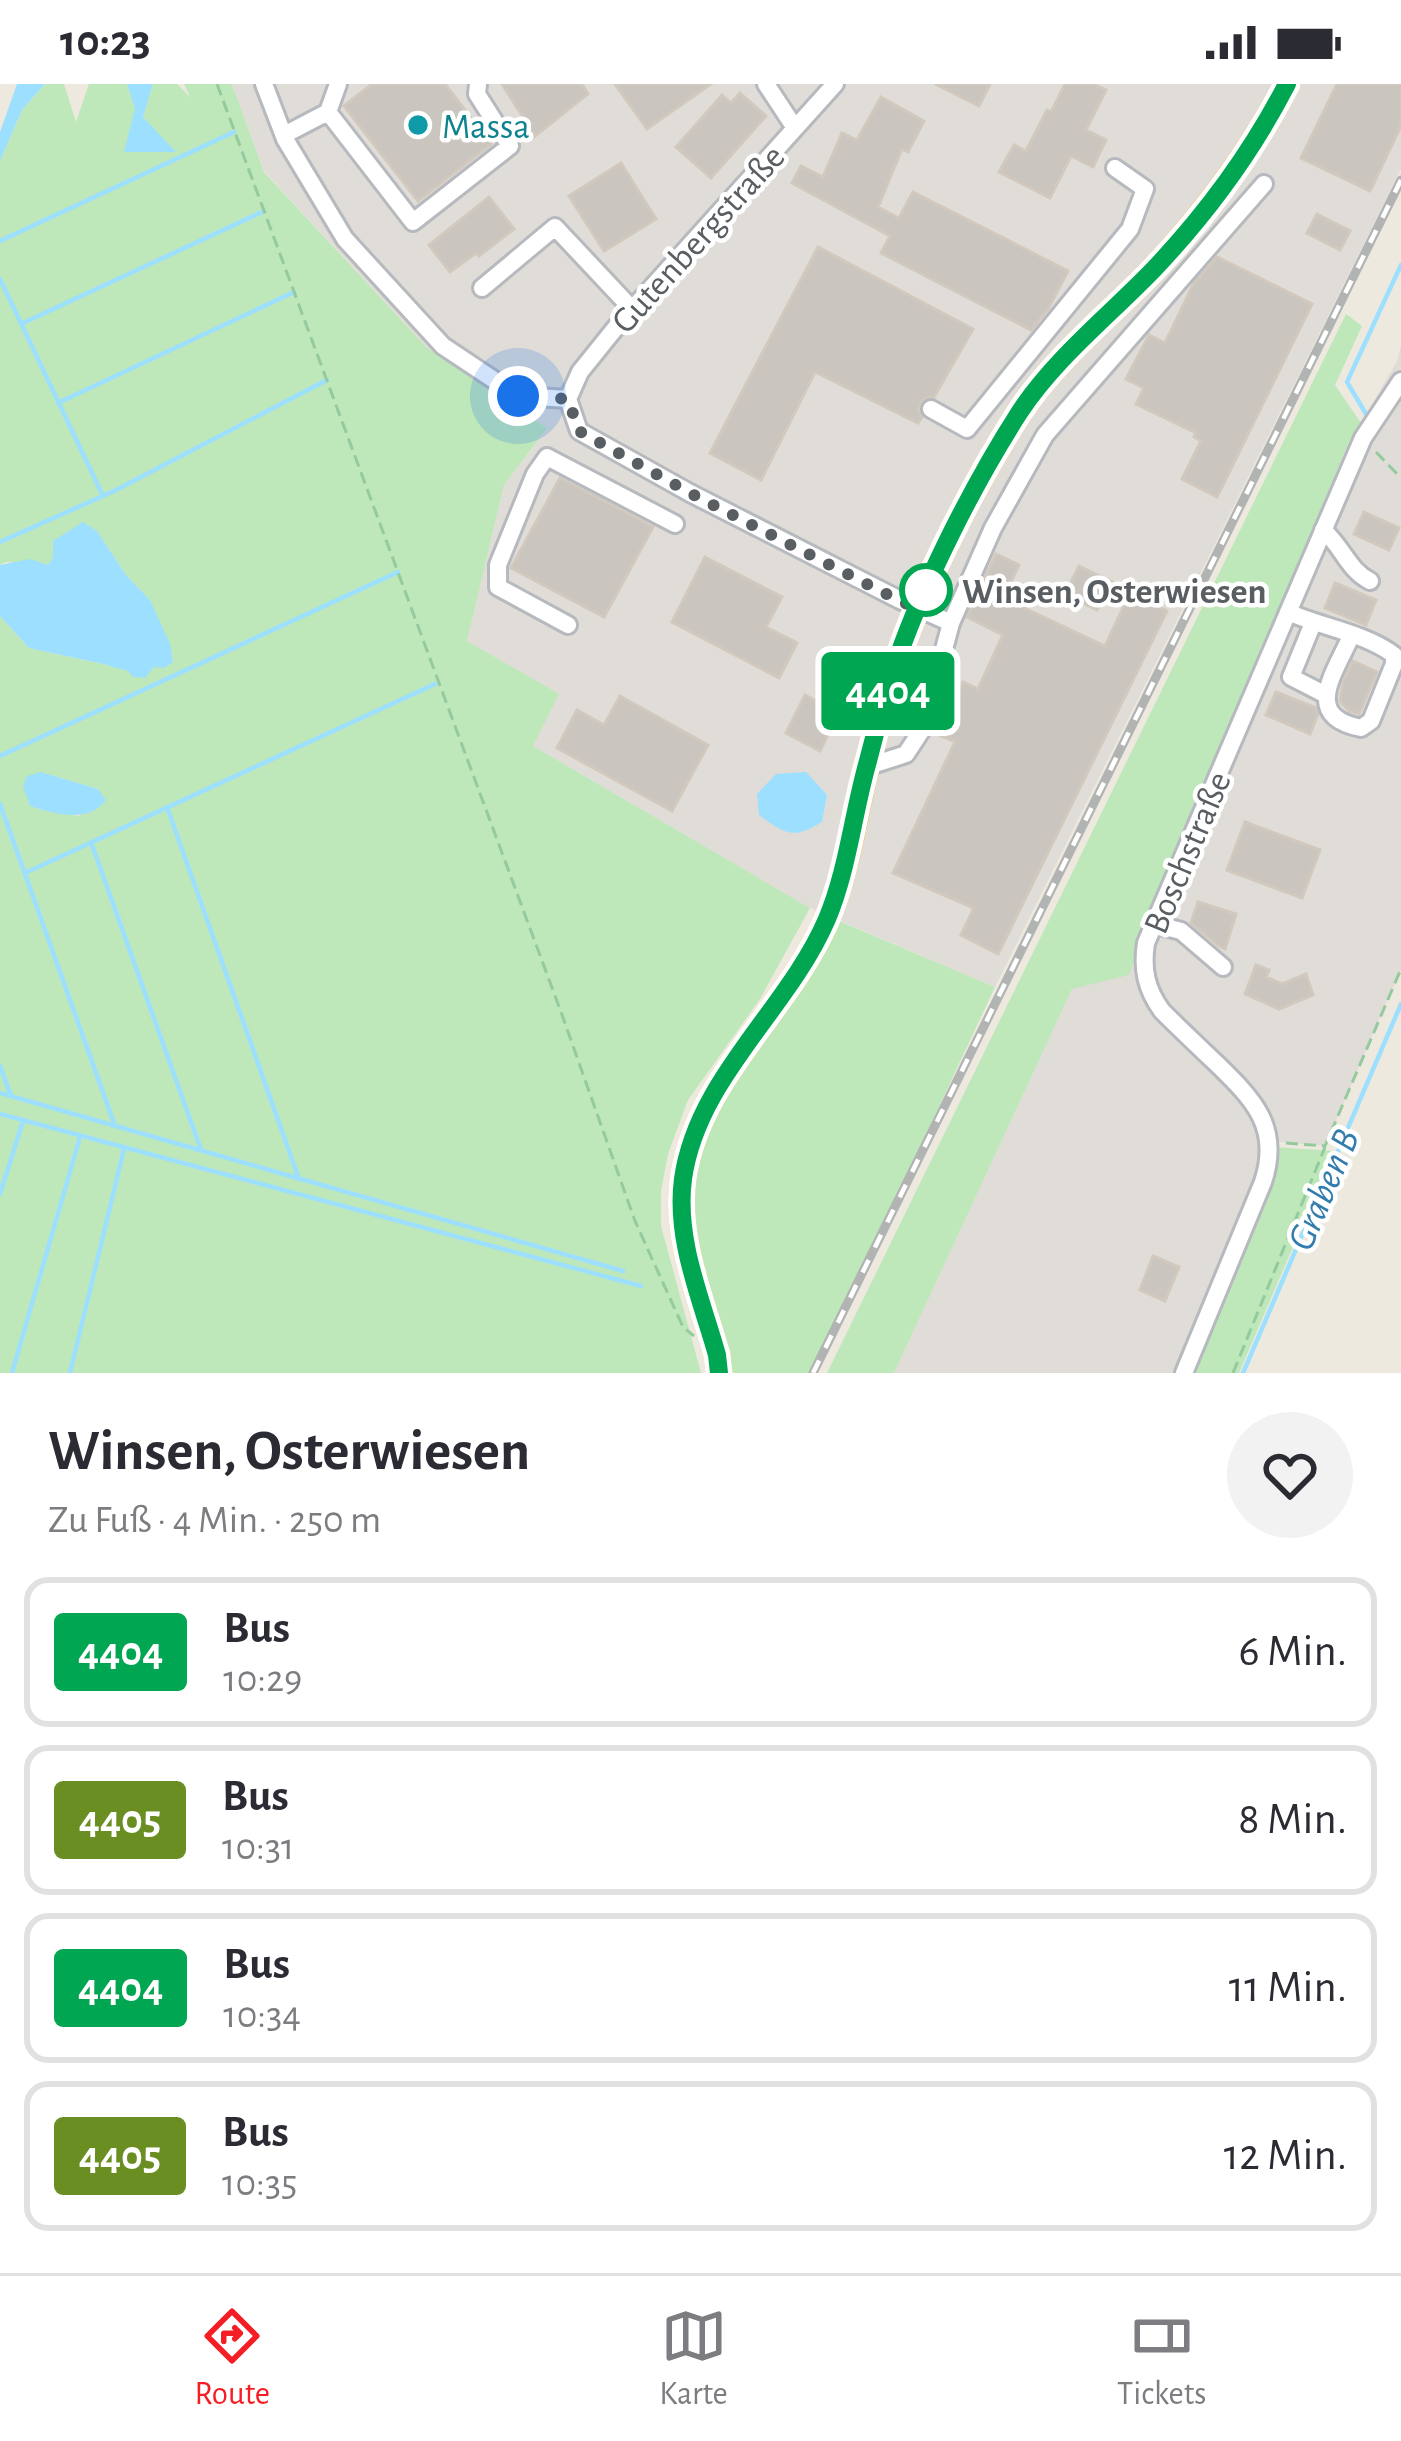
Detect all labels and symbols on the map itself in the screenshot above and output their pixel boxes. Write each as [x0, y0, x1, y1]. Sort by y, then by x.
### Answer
place label: Massa [442, 109, 530, 145]
marker: Massa [405, 112, 431, 138]
street label: Gutenbergstraße [605, 139, 792, 340]
your location [488, 366, 548, 426]
marker: Winsen, Osterwiesen [901, 565, 951, 615]
place label: Winsen, Osterwiesen [962, 574, 1267, 610]
line badge: 4404 [804, 652, 972, 730]
street label: Boschstraße [1138, 767, 1238, 939]
water label: Graben B [1281, 1124, 1367, 1256]

